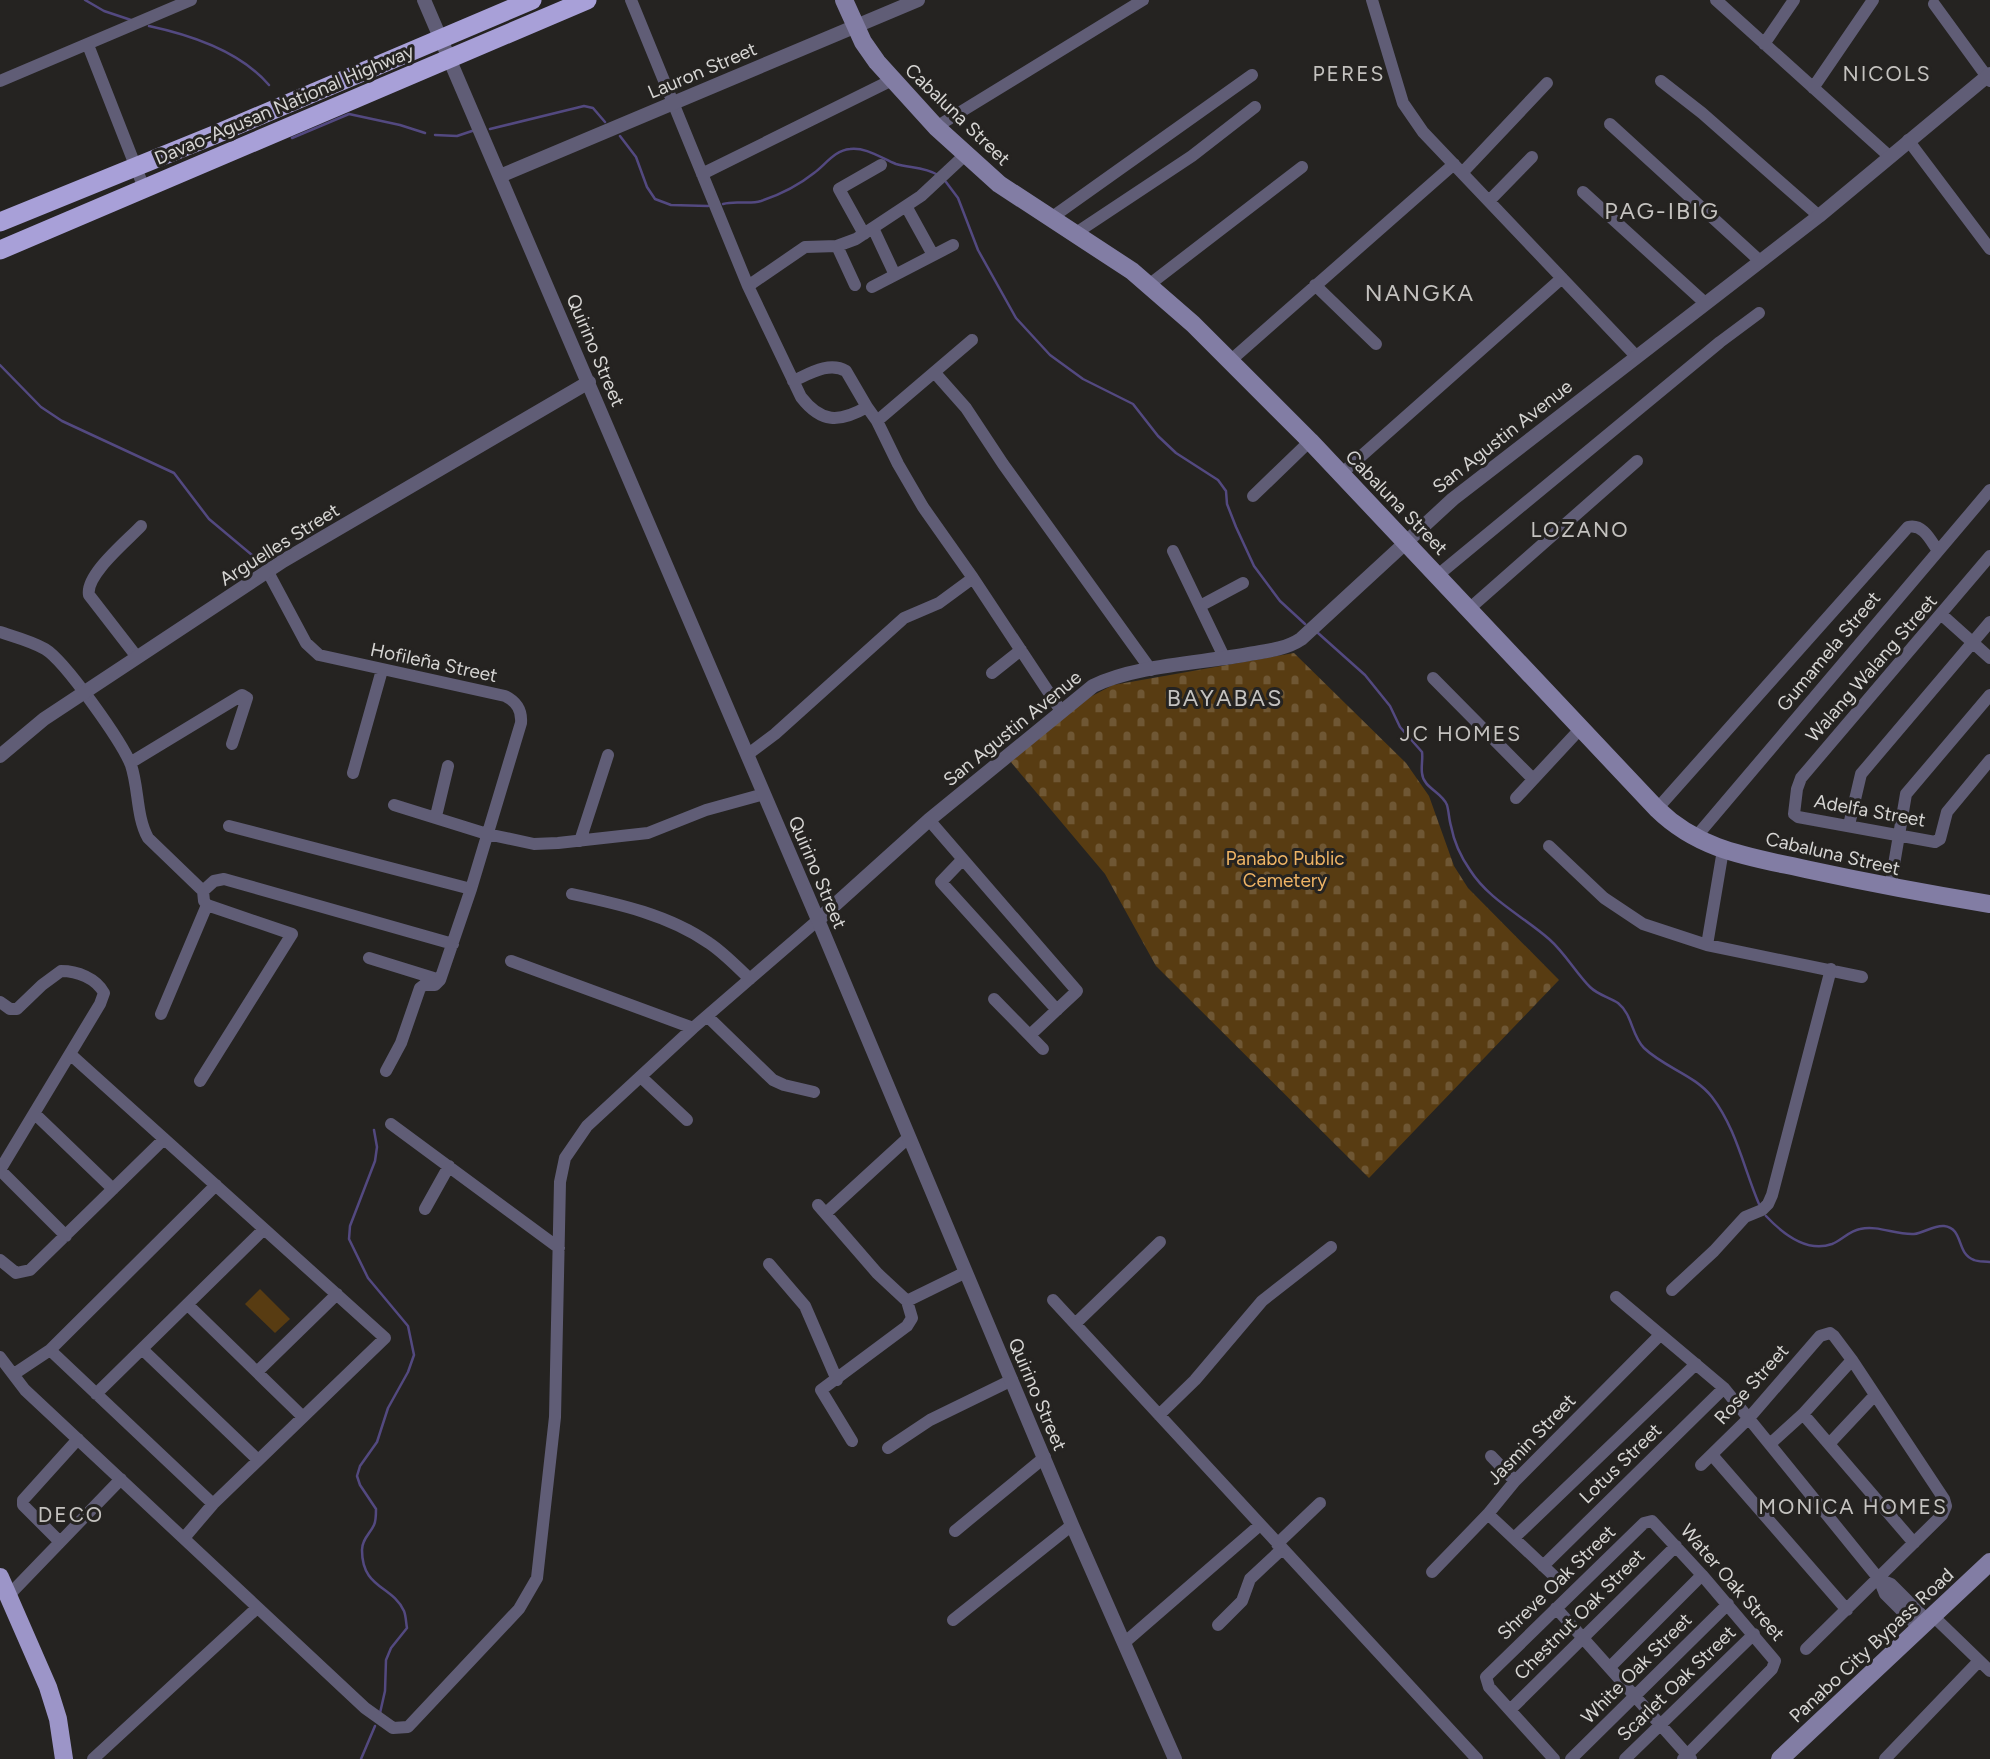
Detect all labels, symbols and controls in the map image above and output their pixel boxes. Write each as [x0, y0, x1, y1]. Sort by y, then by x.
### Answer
street label: Lauron Street [644, 37, 760, 104]
street label: Davao-Agusan National Highway [151, 39, 418, 170]
street label: Cabaluna Street [900, 58, 1015, 170]
district label: PERES [1312, 61, 1386, 86]
district label: NICOLS [1842, 61, 1932, 86]
district label: PAG-IBIG [1604, 197, 1720, 225]
district label: NANGKA [1365, 279, 1475, 307]
street label: Quirino Street [561, 290, 630, 410]
street label: San Agustin Avenue [1428, 375, 1577, 498]
street label: Cabaluna Street [1341, 445, 1453, 560]
street label: Arguelles Street [215, 498, 343, 590]
district label: LOZANO [1530, 517, 1630, 542]
street label: Gumamela Street [1772, 587, 1885, 716]
street label: Walang Walang Street [1801, 590, 1942, 747]
street label: Hofileña Street [368, 638, 500, 687]
street label: San Agustin Avenue [939, 666, 1086, 791]
district label: BAYABAS [1167, 684, 1283, 712]
district label: JC HOMES [1400, 721, 1522, 746]
street label: Adelfa Street [1812, 789, 1928, 832]
street label: Quirino Street [783, 812, 852, 932]
street label: Cabaluna Street [1763, 827, 1902, 880]
park label: Panabo Public Cemetery [1225, 847, 1345, 892]
street label: Quirino Street [1003, 1334, 1072, 1454]
street label: Rose Street [1709, 1339, 1793, 1429]
street label: Jasmin Street [1482, 1389, 1580, 1490]
street label: Lotus Street [1574, 1418, 1666, 1508]
district label: MONICA HOMES [1758, 1494, 1948, 1519]
district label: DECO [38, 1502, 104, 1527]
street label: Water Oak Street [1676, 1519, 1790, 1645]
street label: Shreve Oak Street [1493, 1520, 1620, 1645]
street label: Chestnut Oak Street [1509, 1544, 1649, 1684]
street label: Panabo City Bypass Road [1784, 1563, 1958, 1728]
street label: White Oak Street [1576, 1608, 1696, 1728]
street label: Scarlet Oak Street [1612, 1621, 1740, 1746]

